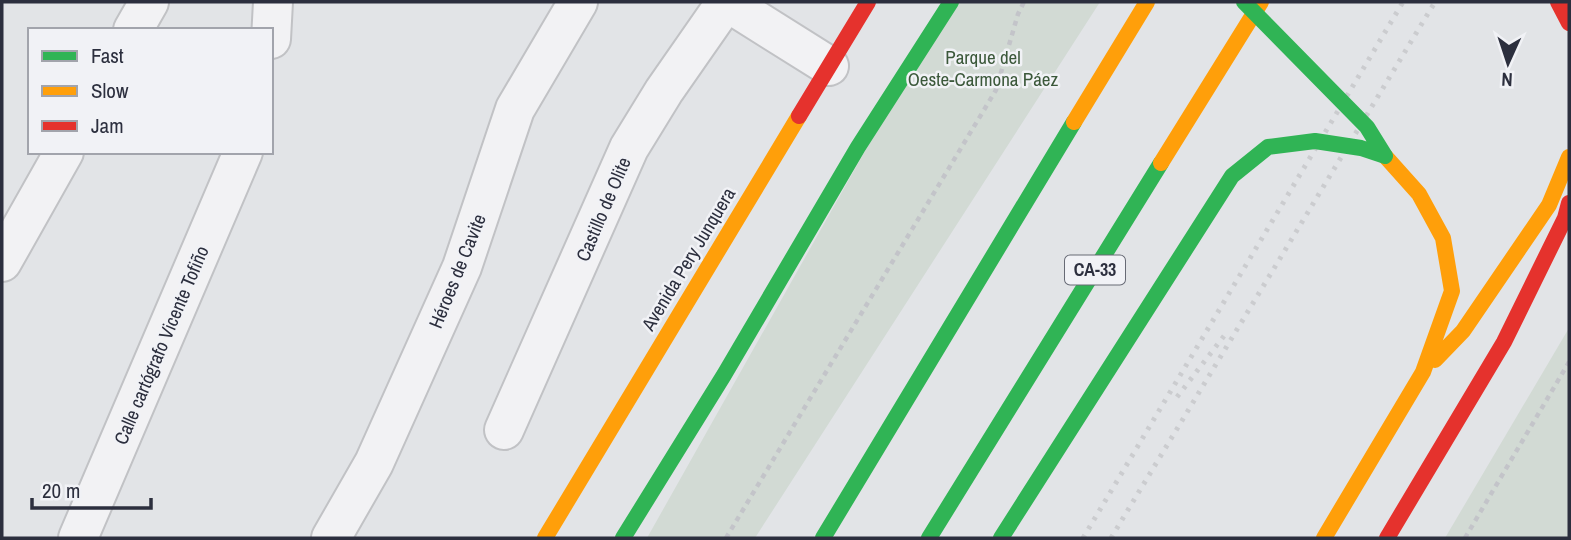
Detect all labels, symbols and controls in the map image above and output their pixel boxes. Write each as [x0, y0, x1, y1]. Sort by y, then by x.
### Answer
legend [28, 28, 273, 154]
north arrow [1473, 28, 1543, 98]
text: Fast [91, 41, 124, 70]
park label: Parque del Oeste-Carmona Páez [908, 44, 1059, 92]
text: N [1501, 67, 1513, 93]
text: Slow [91, 76, 129, 105]
text: Jam [91, 111, 124, 140]
street label: Castillo de Olite [569, 153, 637, 265]
street label: Avenida Pery Junquera [634, 182, 741, 336]
street label: Héroes de Cavite [422, 210, 492, 332]
street label: Calle cartógrafo Vicente Tofiño [107, 242, 215, 448]
road number: CA-33 [1065, 256, 1125, 284]
scale bar [32, 466, 150, 510]
text: 20 m [42, 476, 80, 505]

